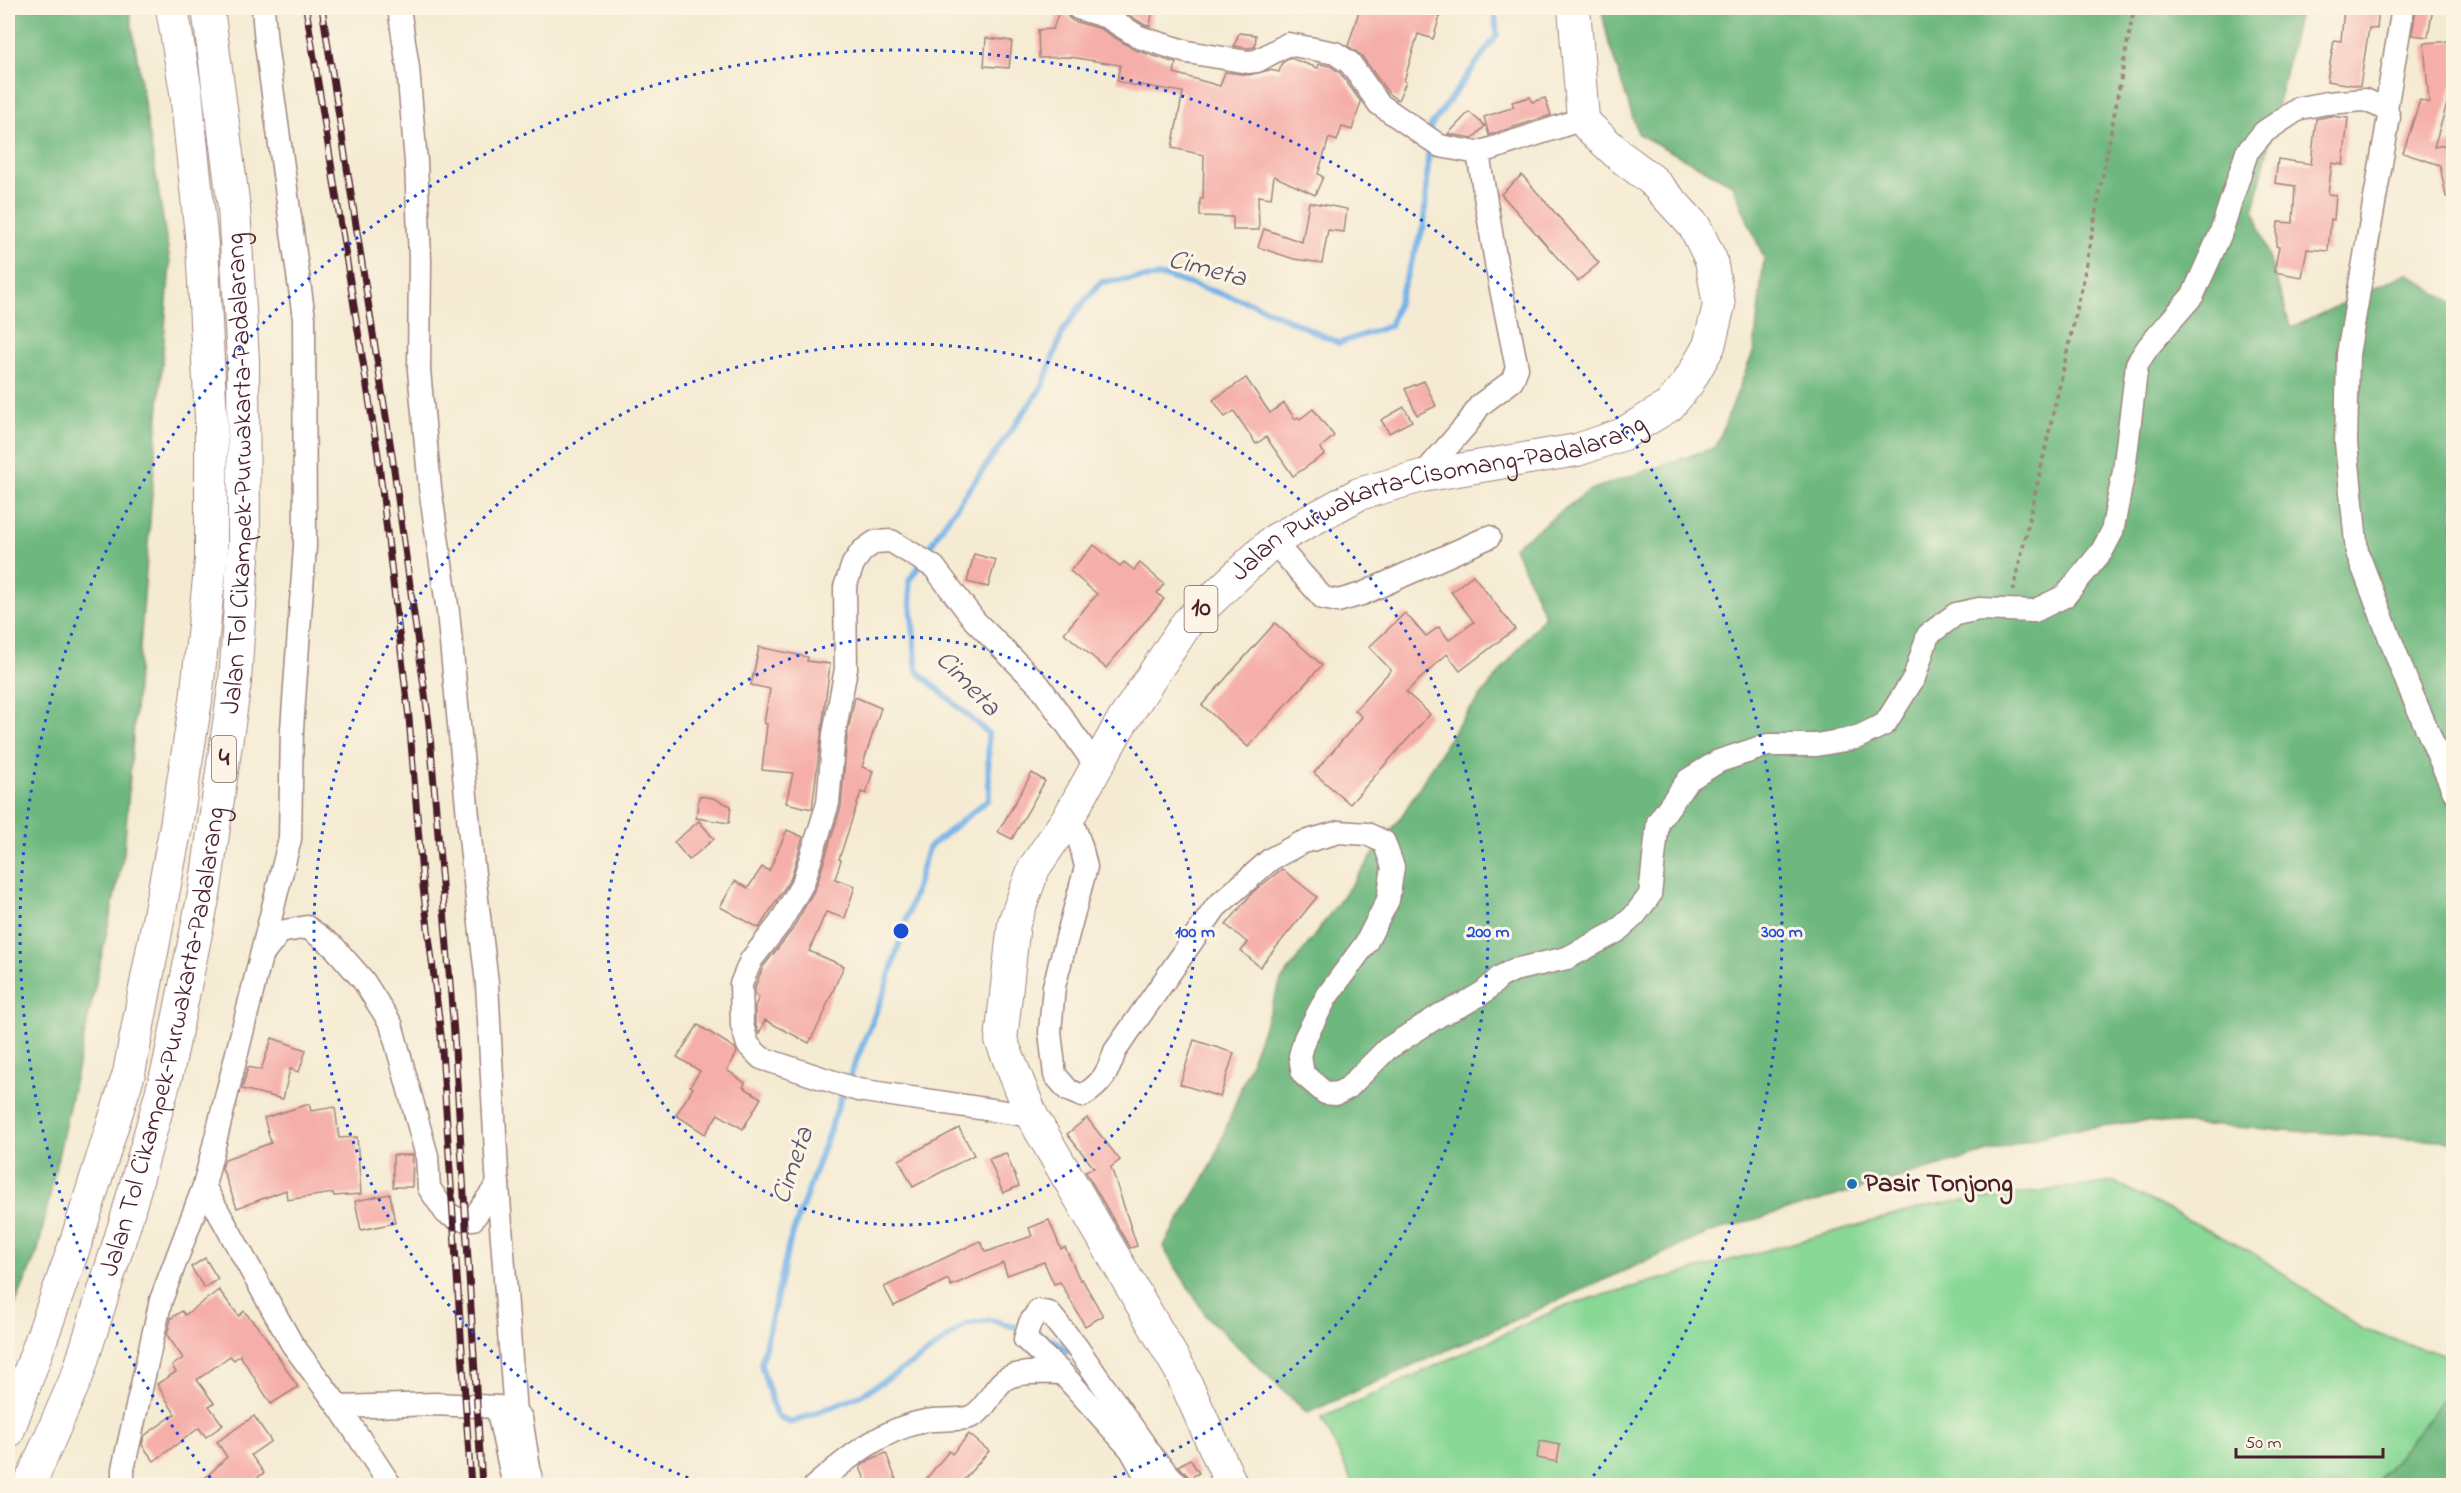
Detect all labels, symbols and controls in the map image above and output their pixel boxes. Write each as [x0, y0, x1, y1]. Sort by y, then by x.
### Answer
street label: Jalan Tol Cikampek–Purwakarta–Padalarang [211, 232, 264, 717]
water label: Cimeta [1163, 240, 1251, 300]
street label: Jalan Purwakarta–Cisomang–Padalarang [1222, 405, 1654, 591]
road number: 10 [1184, 586, 1218, 632]
water label: Cimeta [925, 641, 1010, 727]
road number: 4 [212, 736, 236, 782]
street label: Jalan Tol Cikampek–Purwakarta–Padalarang [90, 804, 236, 1282]
text: 100 m [1175, 920, 1215, 946]
text: 200 m [1466, 920, 1510, 946]
text: 300 m [1760, 920, 1803, 946]
centre of rings [891, 921, 911, 941]
water label: Cimeta [762, 1121, 827, 1210]
place label: Pasir Tonjong [1864, 1165, 2013, 1205]
marker: Pasir Tonjong [1845, 1177, 1859, 1191]
scale bar [2236, 1421, 2383, 1459]
text: 50 m [2245, 1431, 2282, 1457]

